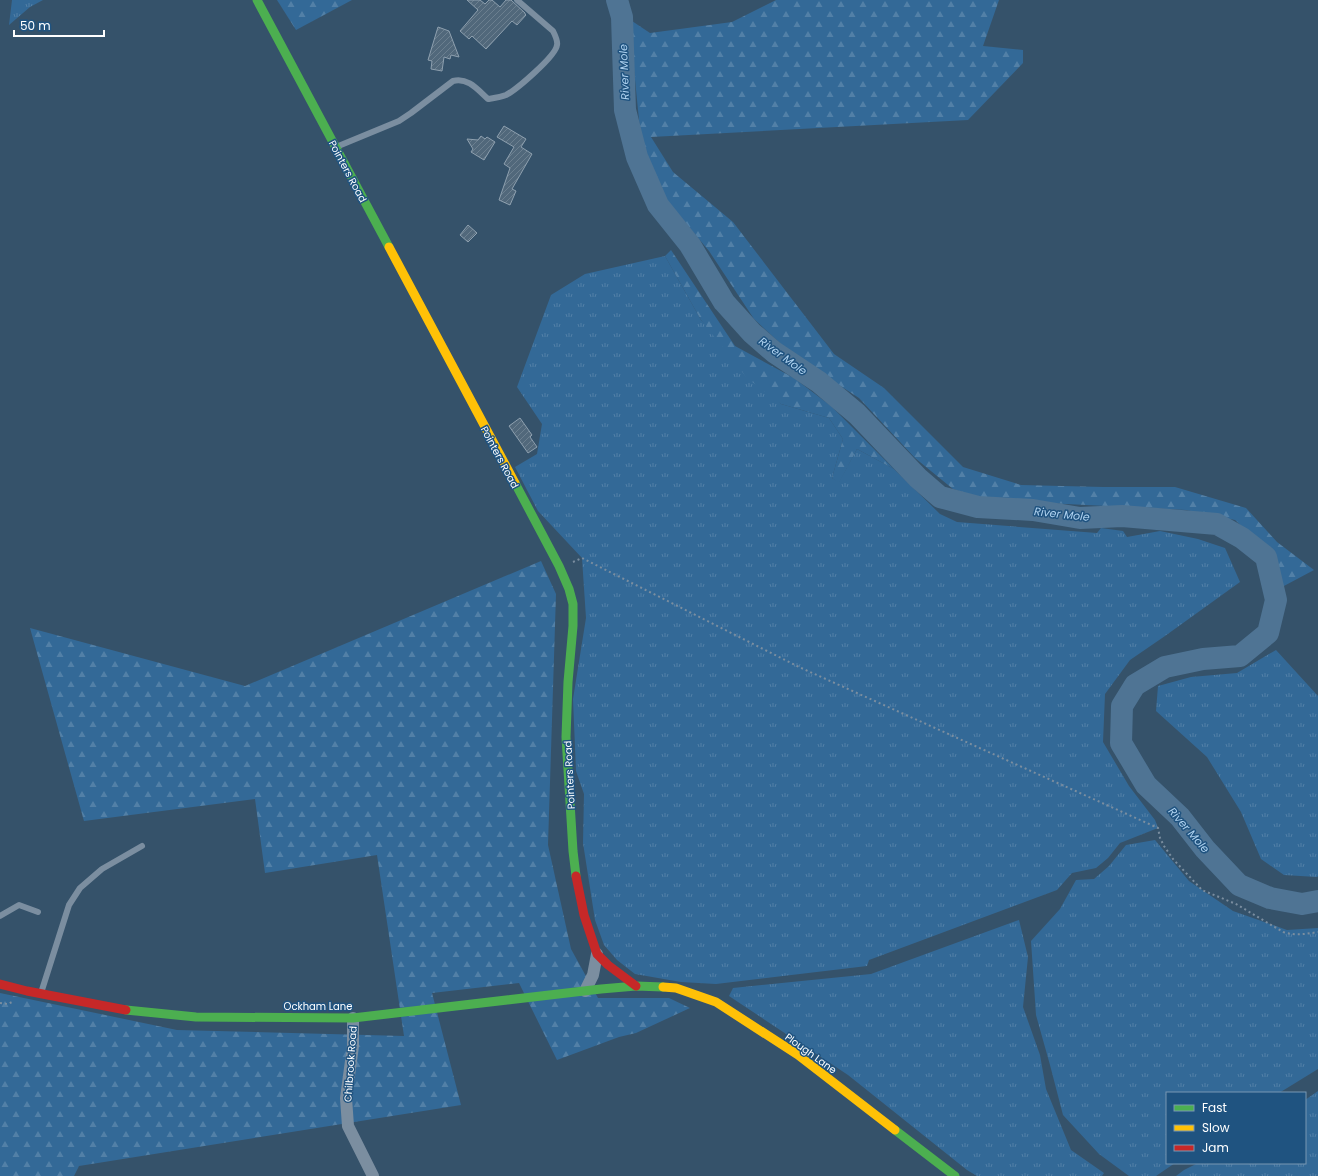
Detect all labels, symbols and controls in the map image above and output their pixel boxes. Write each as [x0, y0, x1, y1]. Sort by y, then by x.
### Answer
scale bar [14, 12, 104, 38]
text: 50 m [20, 17, 51, 34]
water label: River Mole [615, 44, 633, 100]
street label: Pointers Road [325, 137, 370, 205]
water label: River Mole [756, 333, 810, 379]
street label: Pointers Road [477, 423, 522, 491]
water label: River Mole [1033, 503, 1091, 525]
street label: Pointers Road [560, 740, 579, 810]
water label: River Mole [1165, 804, 1213, 856]
street label: Ockham Lane [284, 999, 352, 1014]
street label: Chilbrook Road [340, 1026, 361, 1103]
street label: Plough Lane [782, 1030, 840, 1077]
legend [1166, 1092, 1306, 1164]
text: Fast [1202, 1099, 1227, 1116]
text: Slow [1202, 1119, 1230, 1136]
text: Jam [1202, 1139, 1229, 1156]

